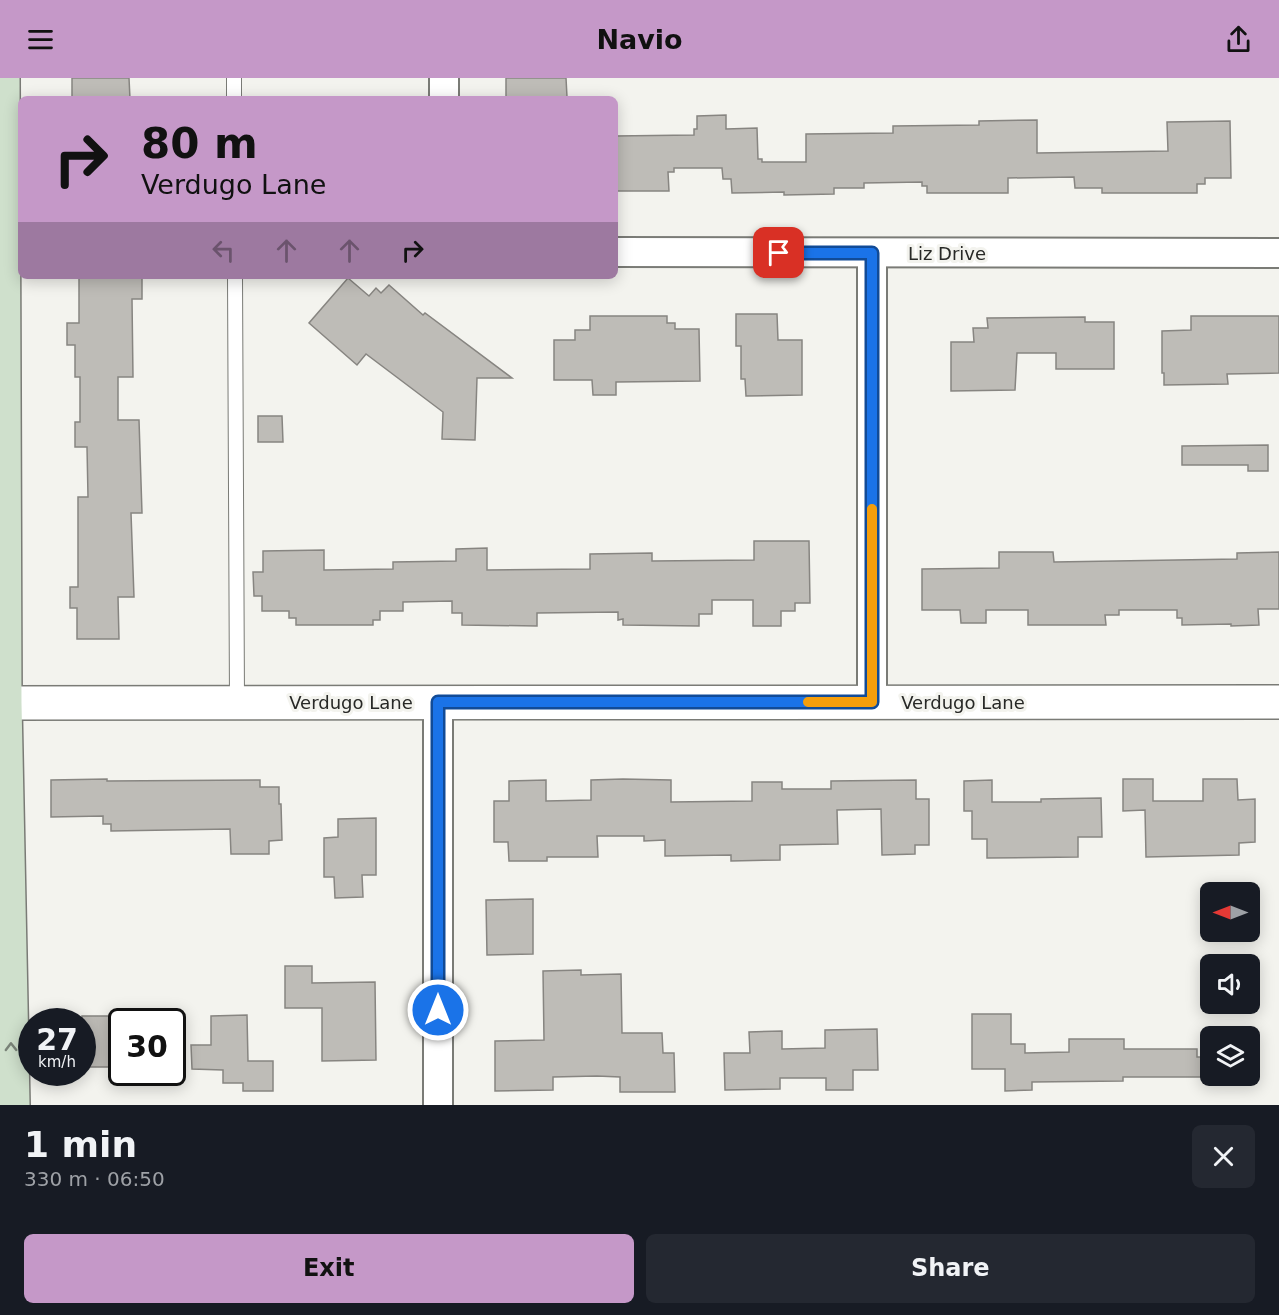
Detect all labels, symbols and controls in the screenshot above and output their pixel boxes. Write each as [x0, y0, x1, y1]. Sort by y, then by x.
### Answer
icon: menu [24, 23, 57, 56]
icon: share [1222, 23, 1255, 56]
text: Navio [596, 24, 683, 55]
text: 80 m [141, 119, 258, 168]
icon: right [42, 120, 120, 198]
text: Verdugo Lane [141, 169, 326, 200]
pin [753, 227, 804, 278]
icon: left [207, 234, 240, 267]
icon: ahead [270, 234, 303, 267]
icon: ahead [333, 234, 366, 267]
icon: right [396, 234, 429, 267]
icon: arrive [762, 236, 795, 269]
street label: Liz Drive [908, 243, 986, 264]
street label: Verdugo Lane [289, 692, 413, 713]
street label: Verdugo Lane [901, 692, 1025, 713]
north arrow [1200, 882, 1260, 942]
map controls [1200, 882, 1260, 1086]
button: sound [1200, 954, 1260, 1014]
position arrow [406, 978, 470, 1042]
speed limit sign: 30 [108, 1008, 186, 1086]
text: 27 [36, 1022, 78, 1057]
button: layers [1200, 1026, 1260, 1086]
one-way arrow [5, 1042, 18, 1051]
text: km/h [38, 1053, 76, 1071]
text: 1 min [24, 1124, 137, 1165]
button: close [1192, 1125, 1255, 1188]
text: 330 m · 06:50 [24, 1167, 165, 1191]
button: Exit [24, 1234, 634, 1303]
button: Share [646, 1234, 1255, 1303]

